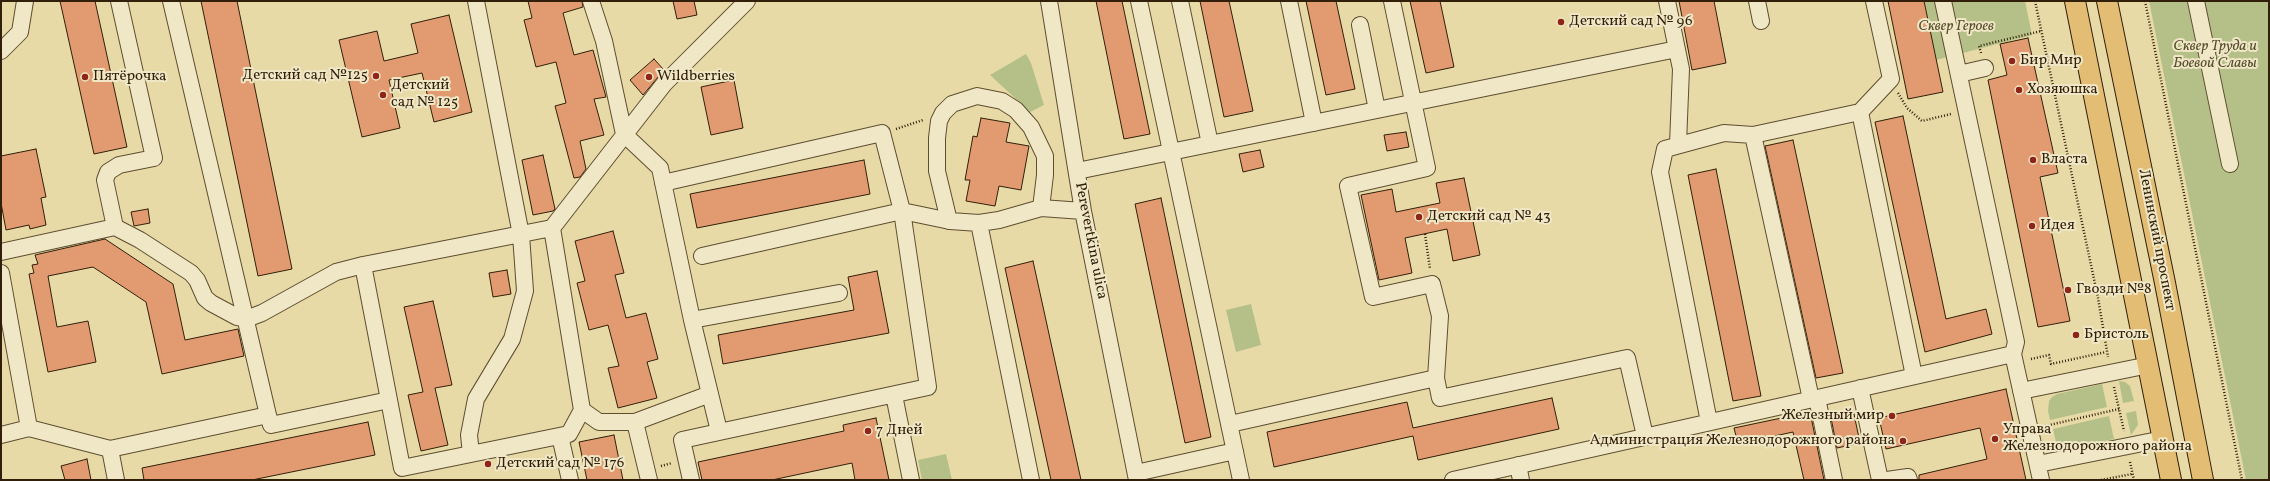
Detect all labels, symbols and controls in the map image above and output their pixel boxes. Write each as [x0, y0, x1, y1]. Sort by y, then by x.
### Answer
place label: Детский сад № 96 [1569, 13, 1693, 31]
marker: Детский сад № 96 [1556, 17, 1566, 27]
park label: Сквер Героев [1918, 18, 1994, 36]
park label: Сквер Труда и Боевой Славы [2173, 38, 2257, 73]
place label: Бир Мир [2020, 52, 2082, 70]
marker: Бир Мир [2007, 56, 2017, 66]
place label: Детский сад №125 [242, 67, 368, 85]
place label: Пятёрочка [93, 68, 167, 86]
place label: Wildberries [657, 68, 735, 86]
marker: Детский сад №125 [371, 71, 381, 81]
marker: Пятёрочка [80, 72, 90, 82]
marker: Wildberries [644, 72, 654, 82]
place label: Детский сад № 125 [391, 77, 458, 112]
place label: Хозяюшка [2027, 81, 2098, 99]
marker: Хозяюшка [2014, 85, 2024, 95]
marker: Детский сад № 125 [378, 90, 388, 100]
place label: Власта [2041, 151, 2088, 169]
marker: Власта [2028, 155, 2038, 165]
street label: Ленинский проспект [2133, 168, 2179, 312]
street label: Perevertkina ulica [1070, 181, 1110, 301]
place label: Детский сад № 43 [1427, 208, 1551, 226]
marker: Детский сад № 43 [1414, 212, 1424, 222]
place label: Идея [2040, 217, 2075, 235]
marker: Идея [2027, 221, 2037, 231]
place label: Гвозди №8 [2076, 281, 2152, 299]
marker: Гвозди №8 [2063, 285, 2073, 295]
place label: Бристоль [2084, 326, 2149, 344]
marker: Бристоль [2071, 330, 2081, 340]
place label: Железный мир [1781, 407, 1884, 425]
marker: Железный мир [1887, 411, 1897, 421]
place label: Управа Железнодорожного района [2003, 421, 2192, 456]
place label: 7 Дней [876, 422, 923, 440]
marker: 7 Дней [863, 426, 873, 436]
place label: Администрация Железнодорожного района [1590, 432, 1895, 450]
marker: Управа Железнодорожного района [1990, 434, 2000, 444]
marker: Администрация Железнодорожного района [1898, 436, 1908, 446]
place label: Детский сад № 176 [496, 455, 624, 473]
marker: Детский сад № 176 [483, 459, 493, 469]

